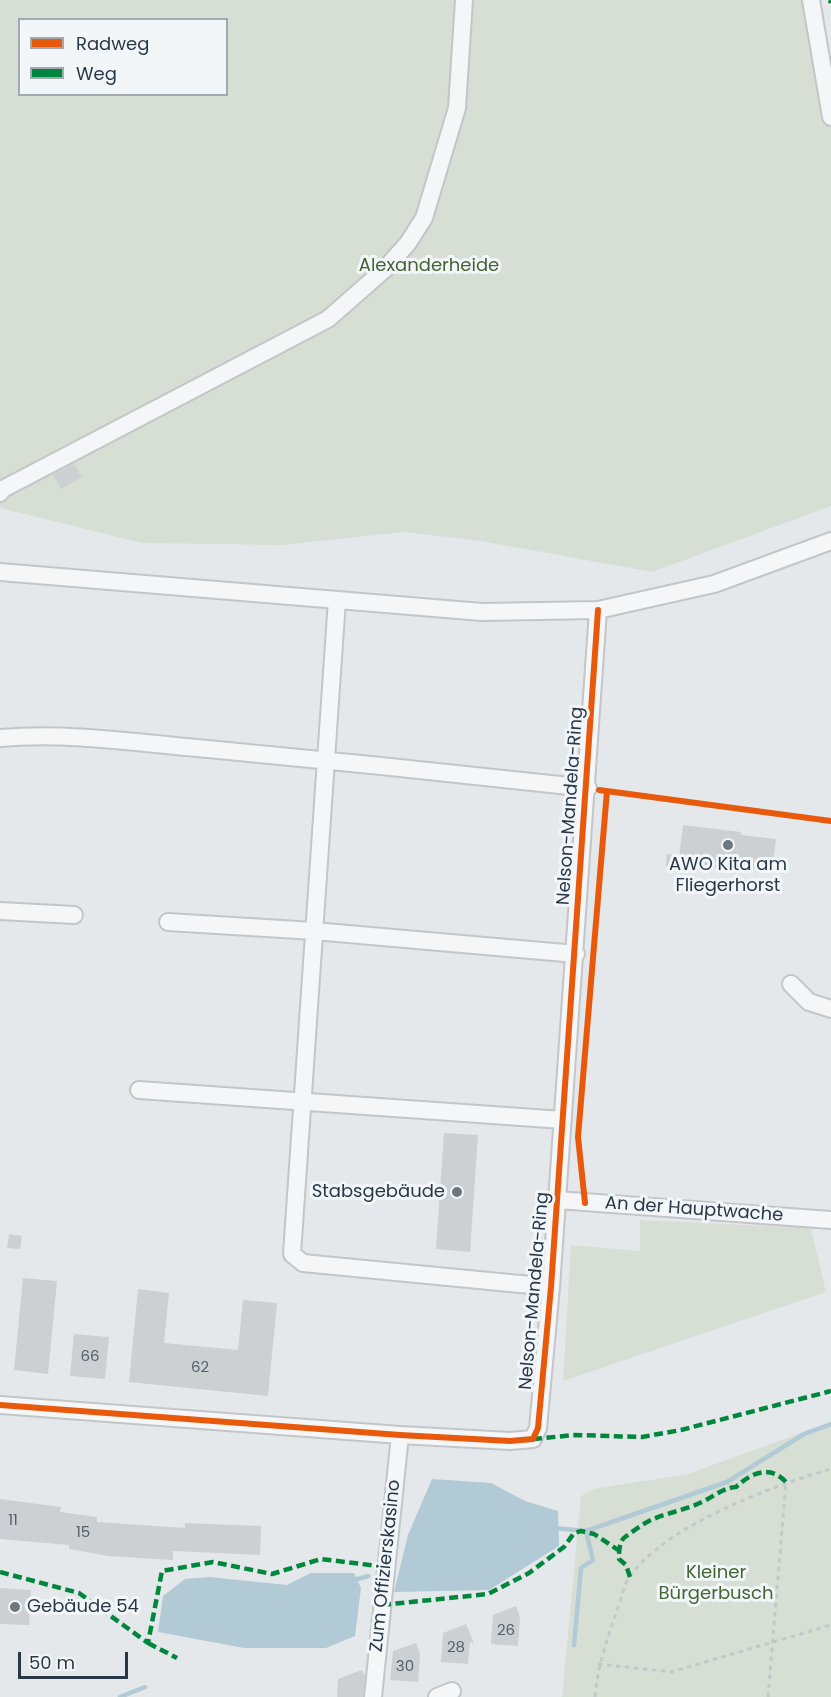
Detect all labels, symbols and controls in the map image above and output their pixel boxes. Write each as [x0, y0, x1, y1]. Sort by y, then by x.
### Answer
legend [18, 18, 228, 96]
text: Radweg [76, 31, 149, 56]
text: Weg [76, 61, 117, 86]
park label: Alexanderheide [359, 255, 499, 277]
street label: Nelson-Mandela-Ring [553, 706, 589, 906]
marker: AWO Kita am Fliegerhorst [721, 838, 735, 852]
place label: AWO Kita am Fliegerhorst [669, 854, 787, 896]
place label: Stabsgebäude [312, 1181, 445, 1203]
marker: Stabsgebäude [450, 1185, 464, 1199]
street label: Nelson-Mandela-Ring [516, 1191, 554, 1391]
street label: An der Hauptwache [604, 1193, 784, 1227]
house number: 66 [80, 1348, 100, 1366]
house number: 62 [191, 1359, 209, 1377]
street label: Zum Offizierskasino [366, 1479, 406, 1653]
house number: 11 [8, 1512, 18, 1530]
house number: 15 [76, 1524, 90, 1542]
park label: Kleiner Bürgerbusch [659, 1562, 773, 1604]
place label: Gebäude 54 [27, 1596, 139, 1618]
marker: Gebäude 54 [8, 1600, 22, 1614]
house number: 26 [497, 1622, 515, 1640]
house number: 28 [447, 1639, 465, 1657]
scale bar [21, 1640, 130, 1678]
text: 50 m [29, 1650, 75, 1675]
house number: 30 [396, 1658, 414, 1676]

